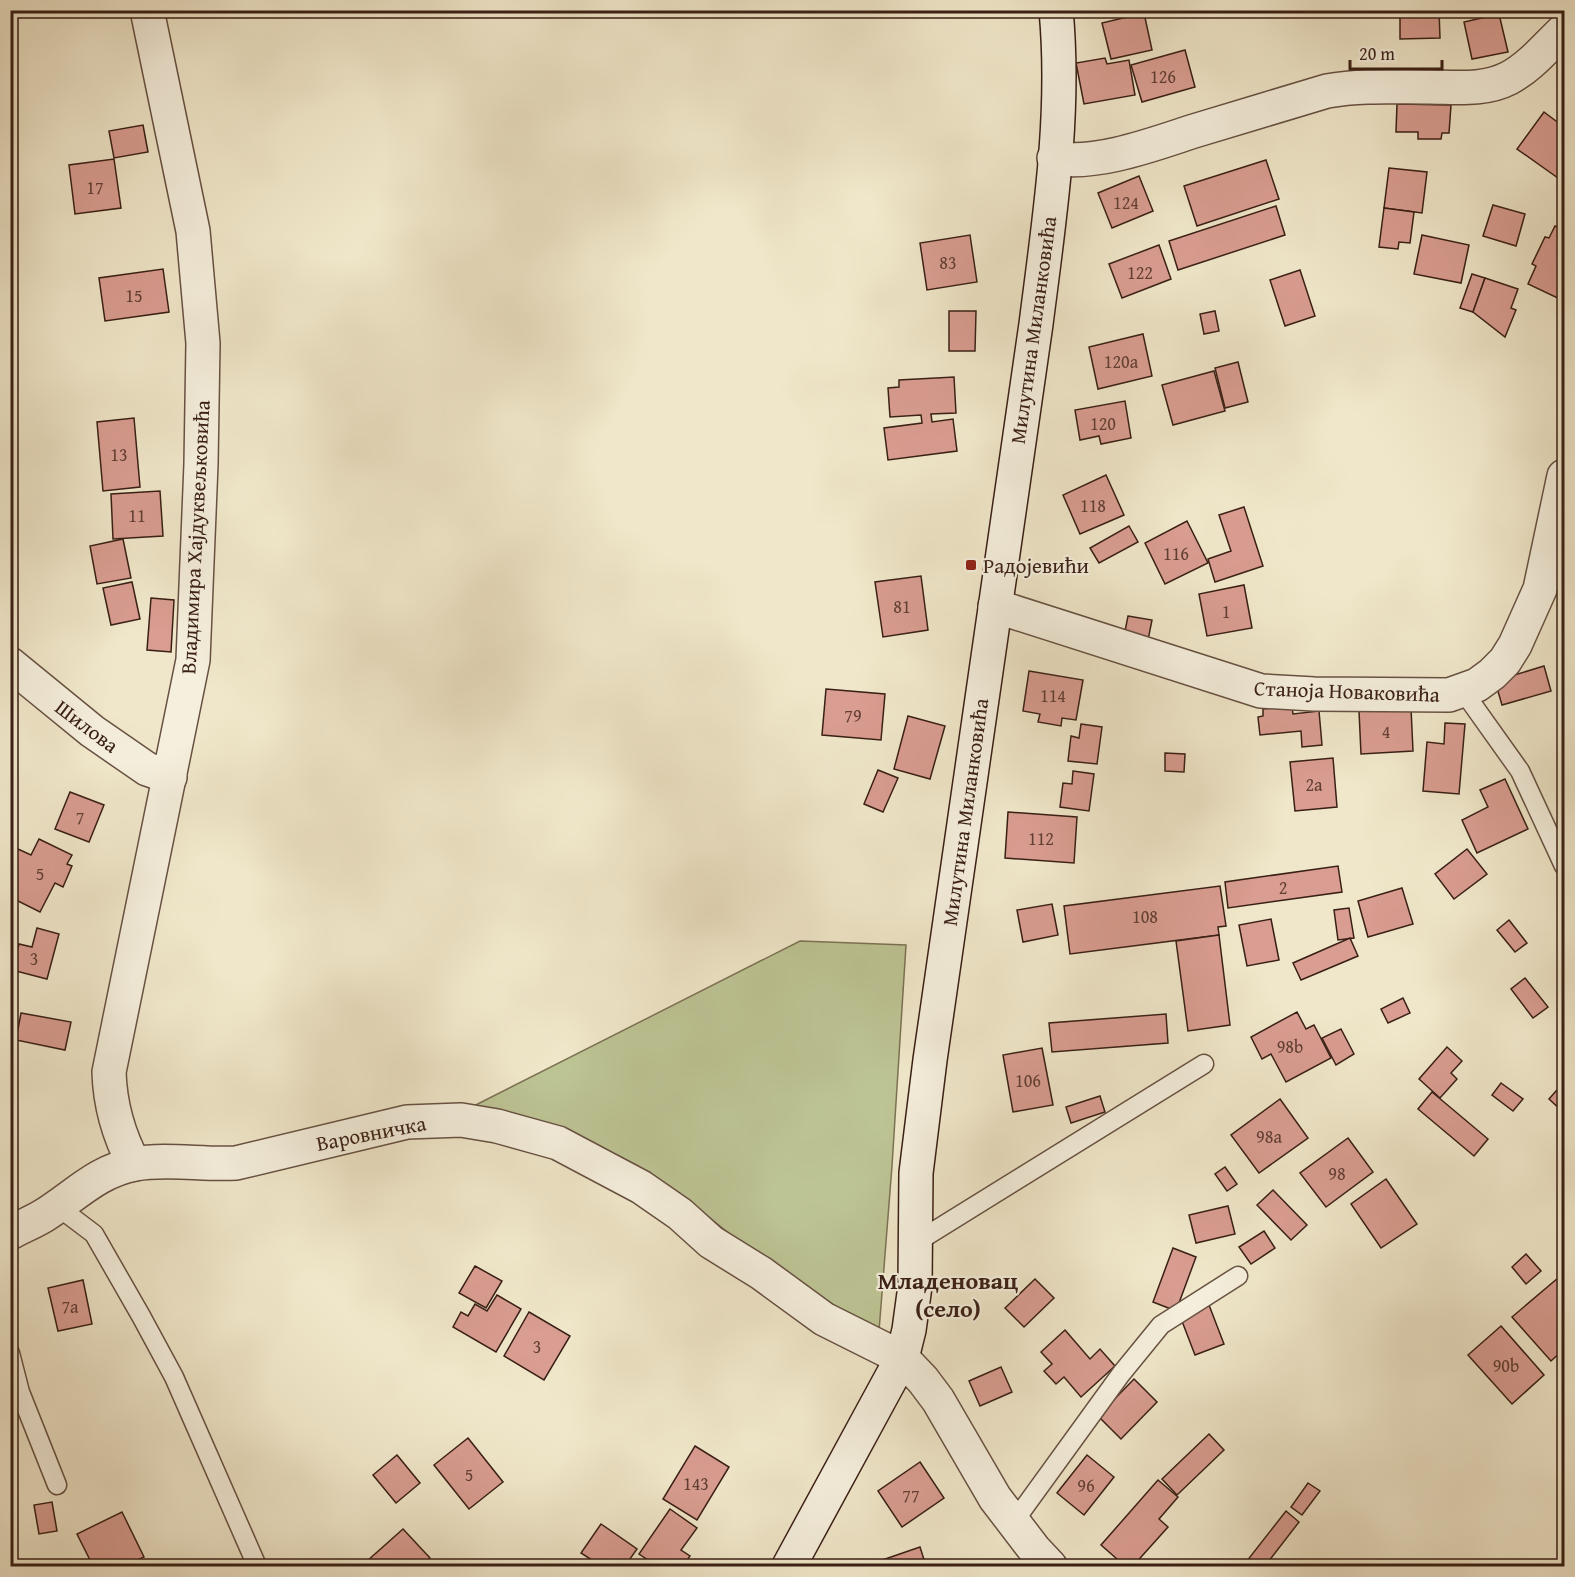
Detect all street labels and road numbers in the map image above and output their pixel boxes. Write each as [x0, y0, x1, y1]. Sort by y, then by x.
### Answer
street label: Милутина Миланковића [1002, 214, 1064, 446]
street label: Владимира Хајдуквељковића [172, 399, 218, 675]
street label: Станоја Новаковића [1254, 672, 1440, 710]
street label: Шилова [49, 692, 125, 760]
street label: Милутина Миланковића [934, 696, 996, 928]
street label: Варовничка [314, 1107, 428, 1159]

